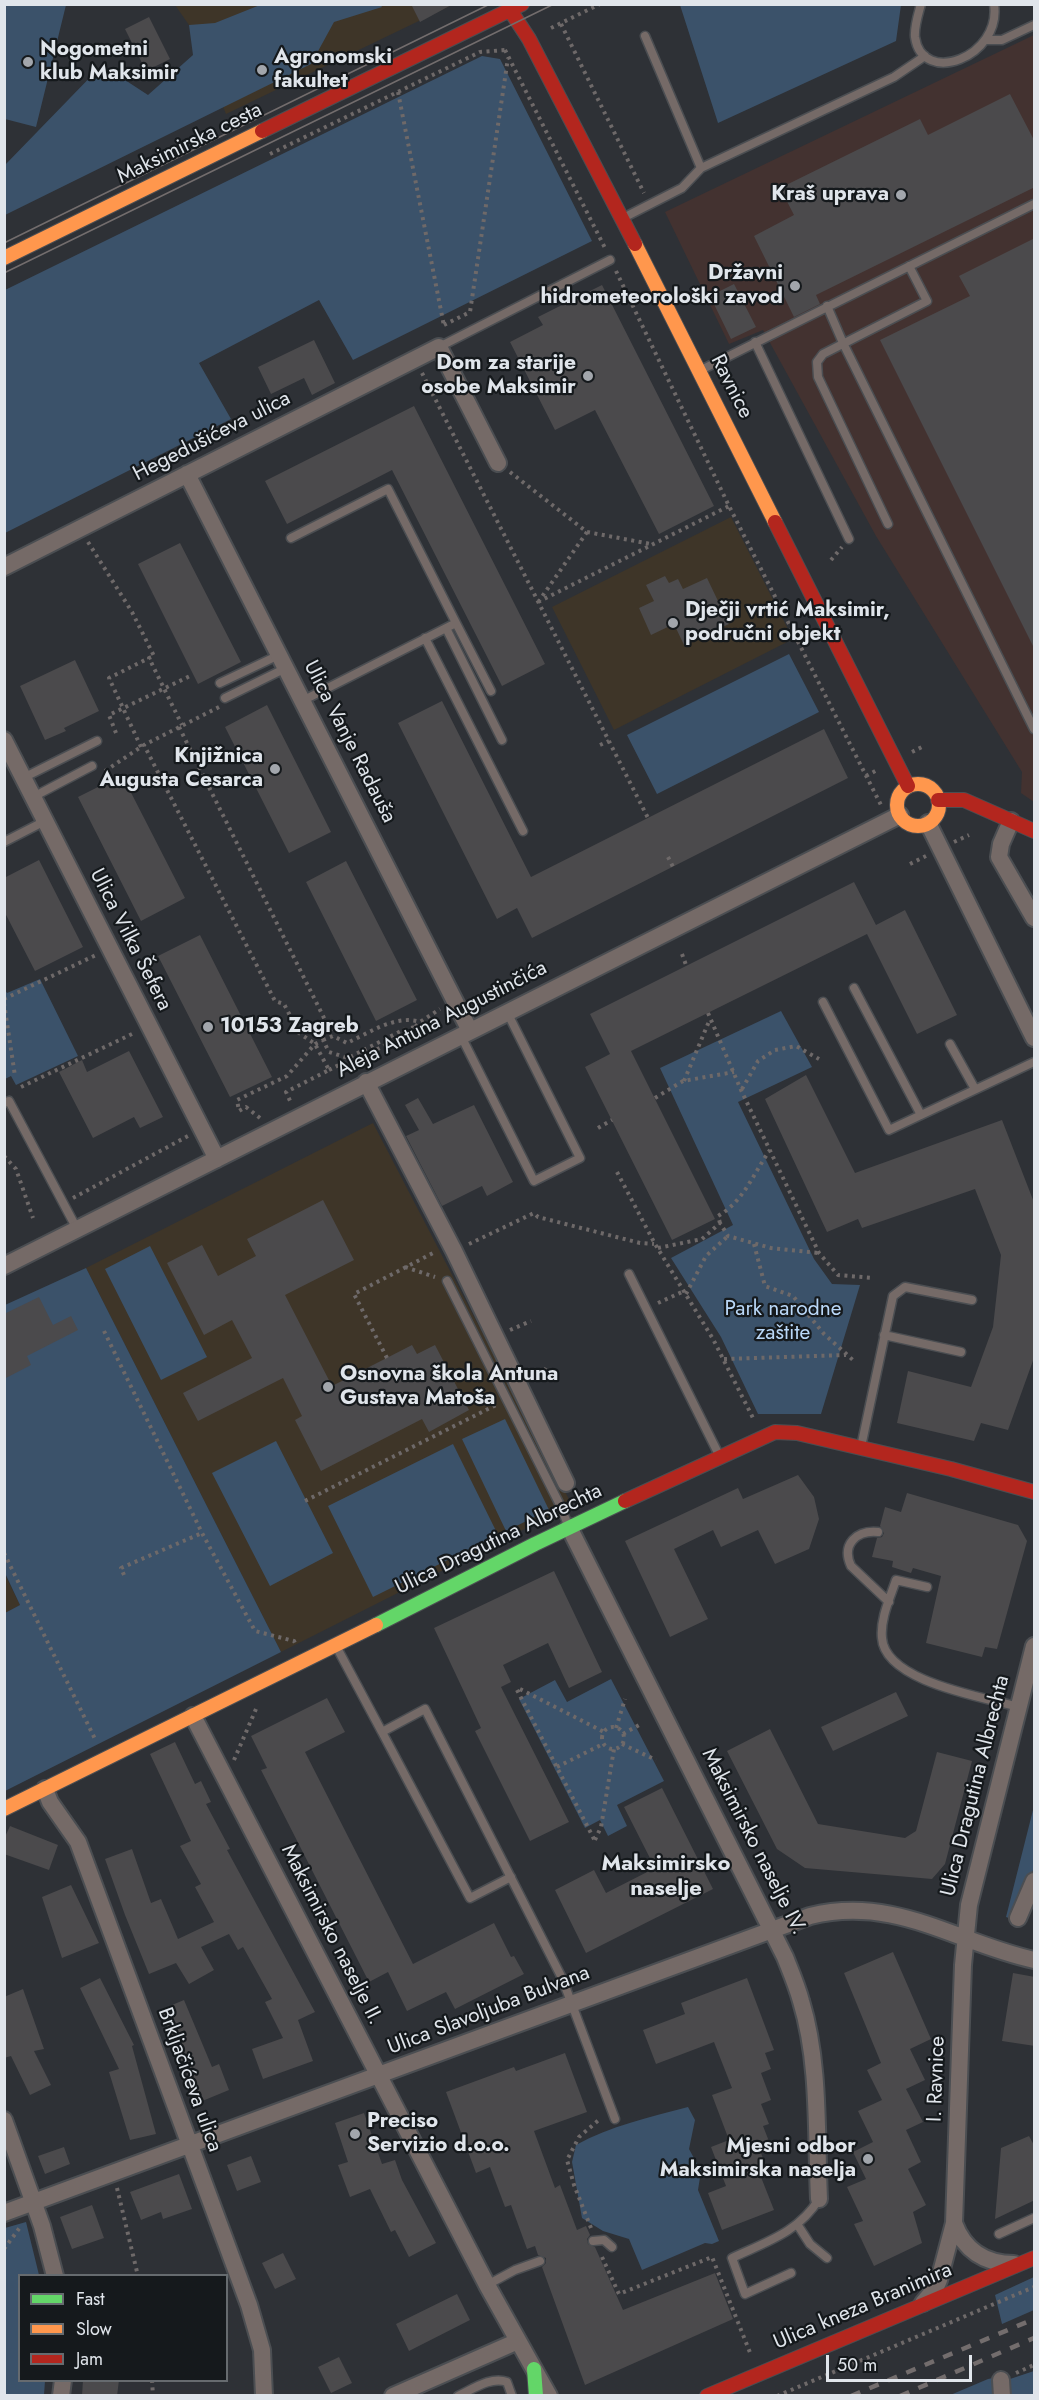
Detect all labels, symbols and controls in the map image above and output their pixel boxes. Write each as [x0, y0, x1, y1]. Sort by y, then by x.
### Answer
place label: Nogometni klub Maksimir [40, 37, 178, 87]
place label: Agronomski fakultet [274, 45, 392, 95]
marker: Nogometni klub Maksimir [21, 55, 35, 69]
marker: Agronomski fakultet [255, 63, 269, 77]
street label: Maksimirska cesta [114, 98, 266, 190]
place label: Kraš uprava [771, 182, 889, 208]
marker: Kraš uprava [894, 188, 908, 202]
place label: Državni hidrometeorološki zavod [540, 261, 783, 311]
marker: Državni hidrometeorološki zavod [788, 279, 802, 293]
place label: Dom za starije osobe Maksimir [421, 351, 576, 401]
street label: Ravnice [704, 351, 758, 423]
marker: Dom za starije osobe Maksimir [581, 369, 595, 383]
street label: Hegedušićeva ulica [129, 386, 295, 488]
place label: Dječji vrtić Maksimir, područni objekt [685, 598, 890, 648]
marker: Dječji vrtić Maksimir, područni objekt [666, 616, 680, 630]
street label: Ulica Vanje Radauša [297, 657, 401, 827]
place label: Knjižnica Augusta Cesarca [99, 744, 263, 794]
marker: Knjižnica Augusta Cesarca [268, 762, 282, 776]
street label: Ulica Vilka Šefera [83, 865, 177, 1015]
street label: Aleja Antuna Augustinčića [333, 956, 551, 1084]
place label: 10153 Zagreb [220, 1014, 359, 1040]
marker: 10153 Zagreb [201, 1020, 215, 1034]
park label: Park narodne zaštite [724, 1297, 842, 1347]
place label: Osnovna škola Antuna Gustava Matoša [340, 1362, 558, 1412]
marker: Osnovna škola Antuna Gustava Matoša [321, 1380, 335, 1394]
street label: Ulica Dragutina Albrechta [391, 1479, 607, 1601]
street label: Ulica Dragutina Albrechta [936, 1673, 1016, 1899]
street label: Maksimirsko naselje IV. [695, 1745, 811, 1939]
street label: Maksimirsko naselje II. [275, 1841, 387, 2029]
district label: Maksimirsko naselje [602, 1852, 730, 1904]
street label: Ulica Slavoljuba Bulvana [385, 1961, 593, 2061]
street label: Brkljačićeva ulica [151, 2005, 227, 2155]
street label: I. Ravnice [923, 2036, 951, 2122]
place label: Preciso Servizio d.o.o. [367, 2109, 510, 2159]
marker: Preciso Servizio d.o.o. [348, 2127, 362, 2141]
place label: Mjesni odbor Maksimirska naselja [660, 2134, 856, 2184]
marker: Mjesni odbor Maksimirska naselja [861, 2152, 875, 2166]
street label: Ulica kneza Branimira [770, 2258, 956, 2356]
legend [18, 2274, 228, 2382]
text: Fast [76, 2286, 105, 2312]
text: Slow [76, 2316, 112, 2342]
scale bar [829, 2343, 974, 2381]
text: Jam [76, 2346, 103, 2372]
text: 50 m [837, 2352, 877, 2378]

